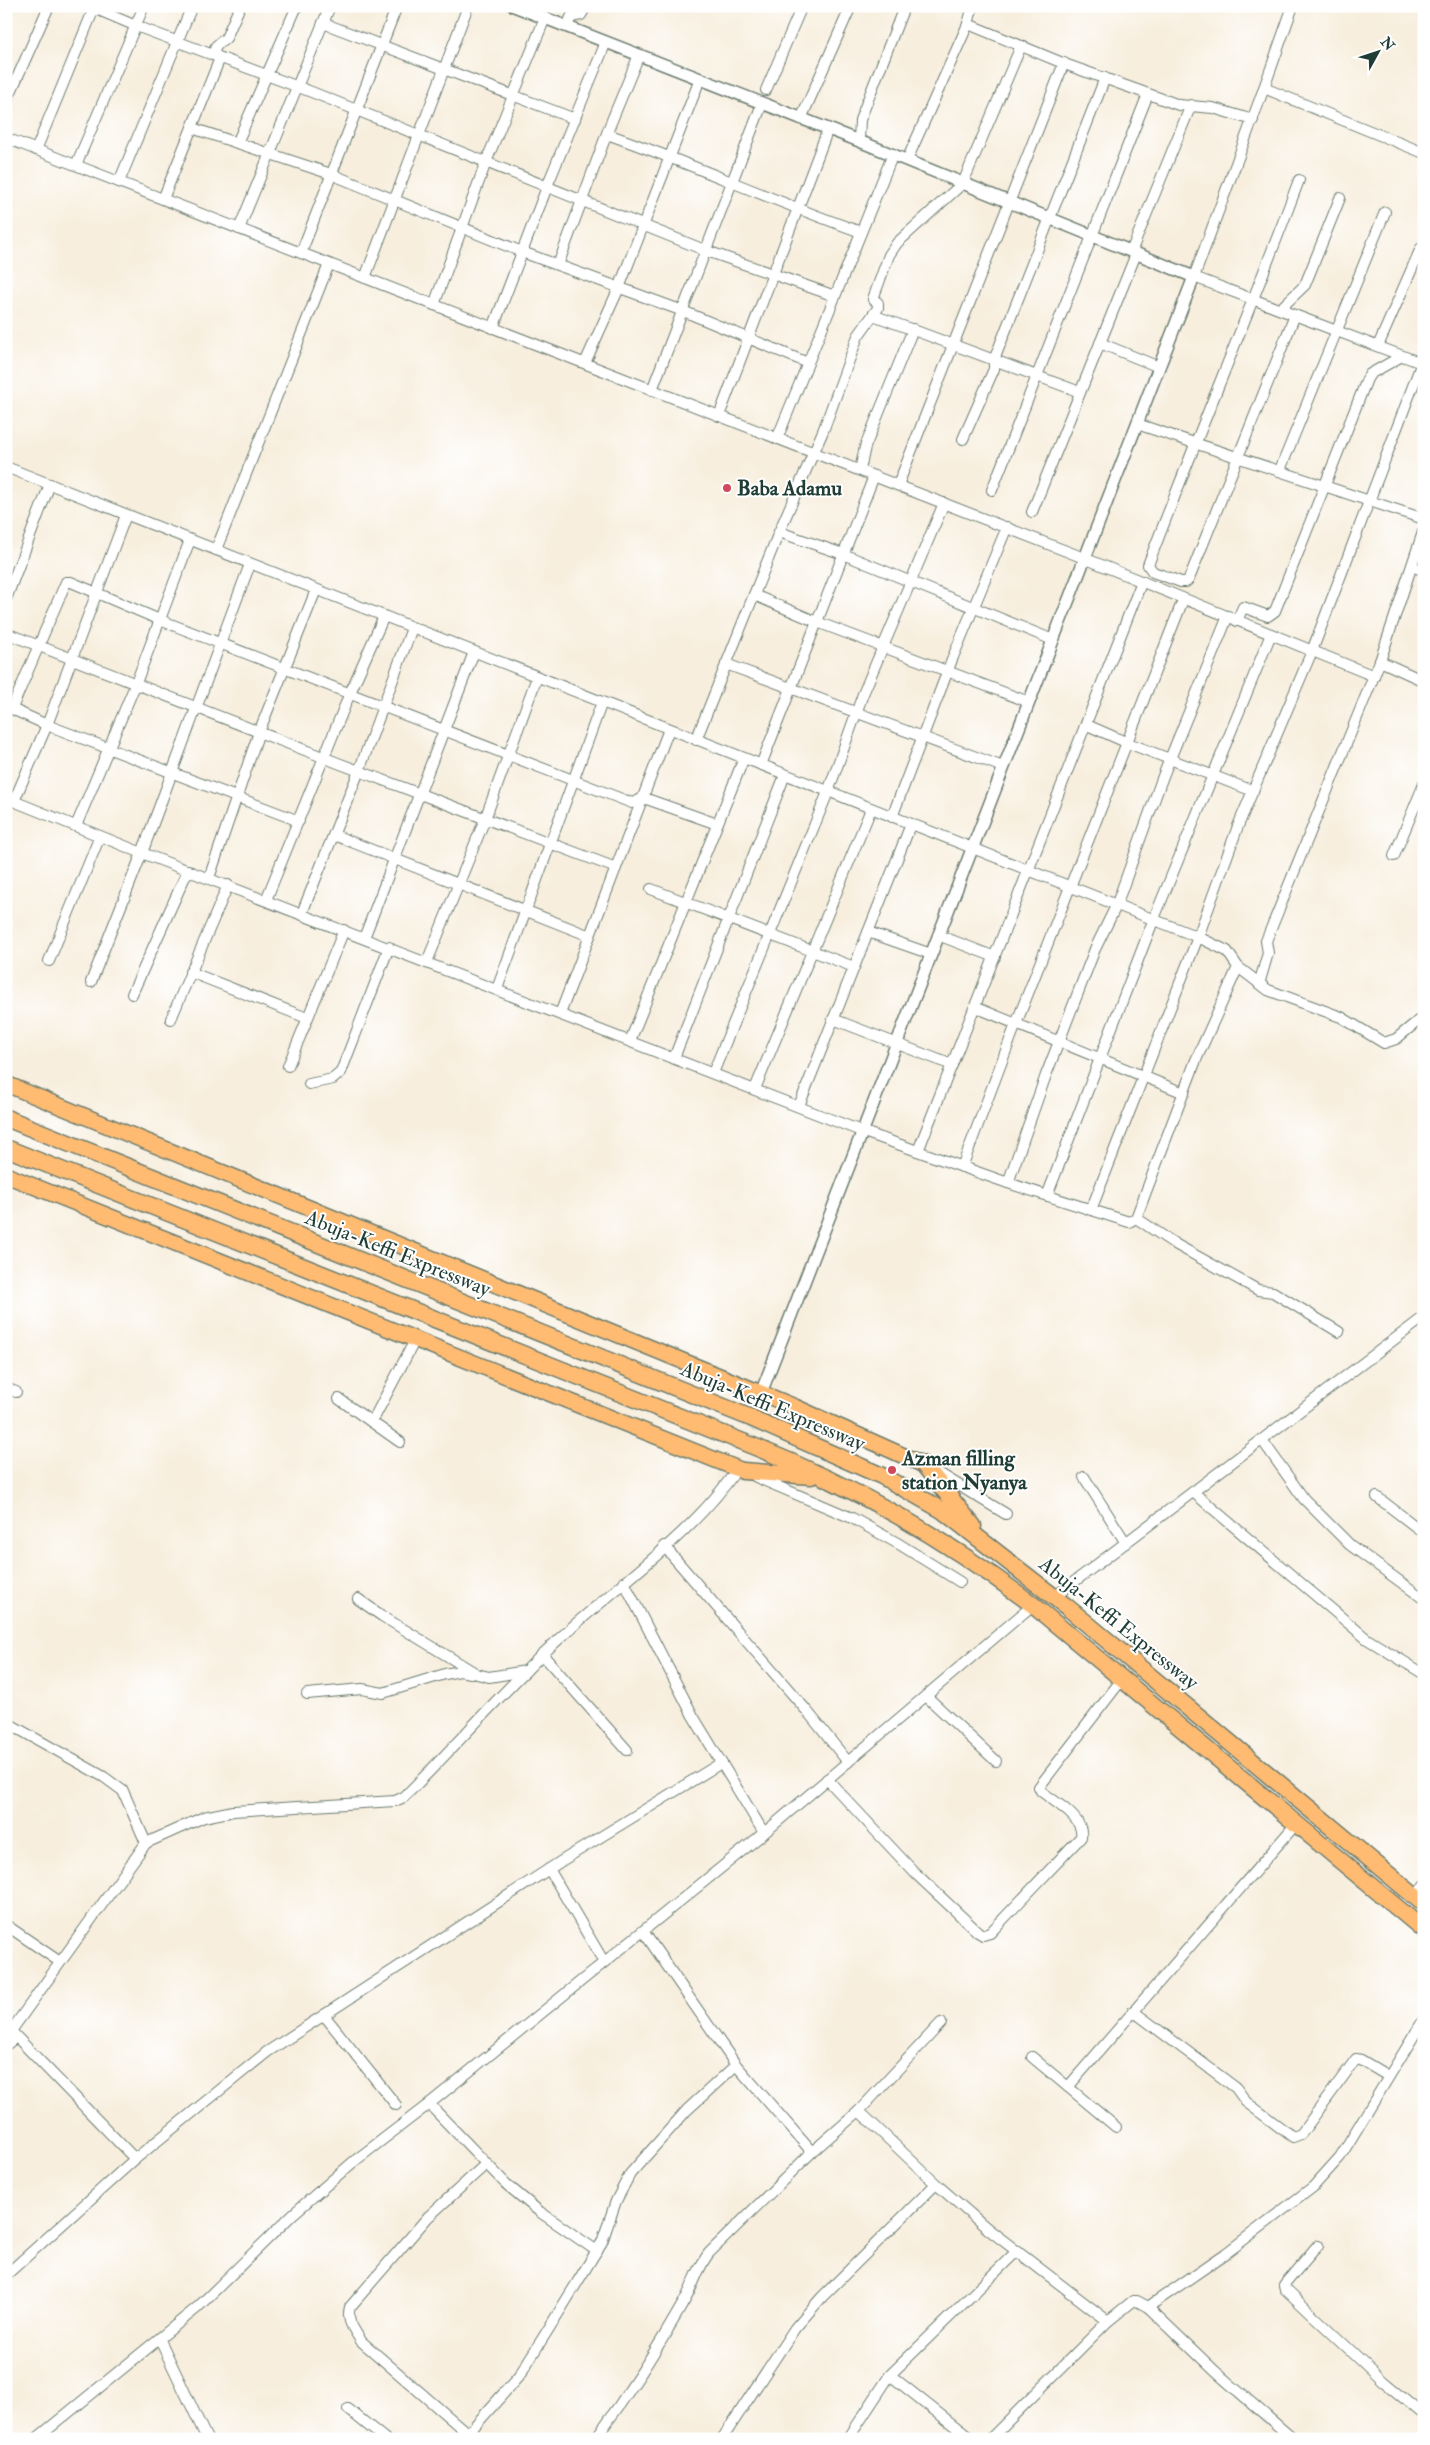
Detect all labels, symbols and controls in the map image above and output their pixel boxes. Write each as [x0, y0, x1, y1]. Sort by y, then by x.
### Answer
north arrow [1352, 28, 1402, 78]
text: N [1376, 33, 1398, 55]
place label: Baba Adamu [737, 475, 842, 502]
marker: Baba Adamu [721, 482, 733, 494]
street label: Abuja-Keffi Expressway [300, 1204, 495, 1303]
street label: Abuja-Keffi Expressway [676, 1355, 870, 1458]
place label: Azman filling station Nyanya [901, 1445, 1028, 1496]
marker: Azman filling station Nyanya [886, 1464, 898, 1476]
street label: Abuja-Keffi Expressway [1033, 1550, 1205, 1697]

